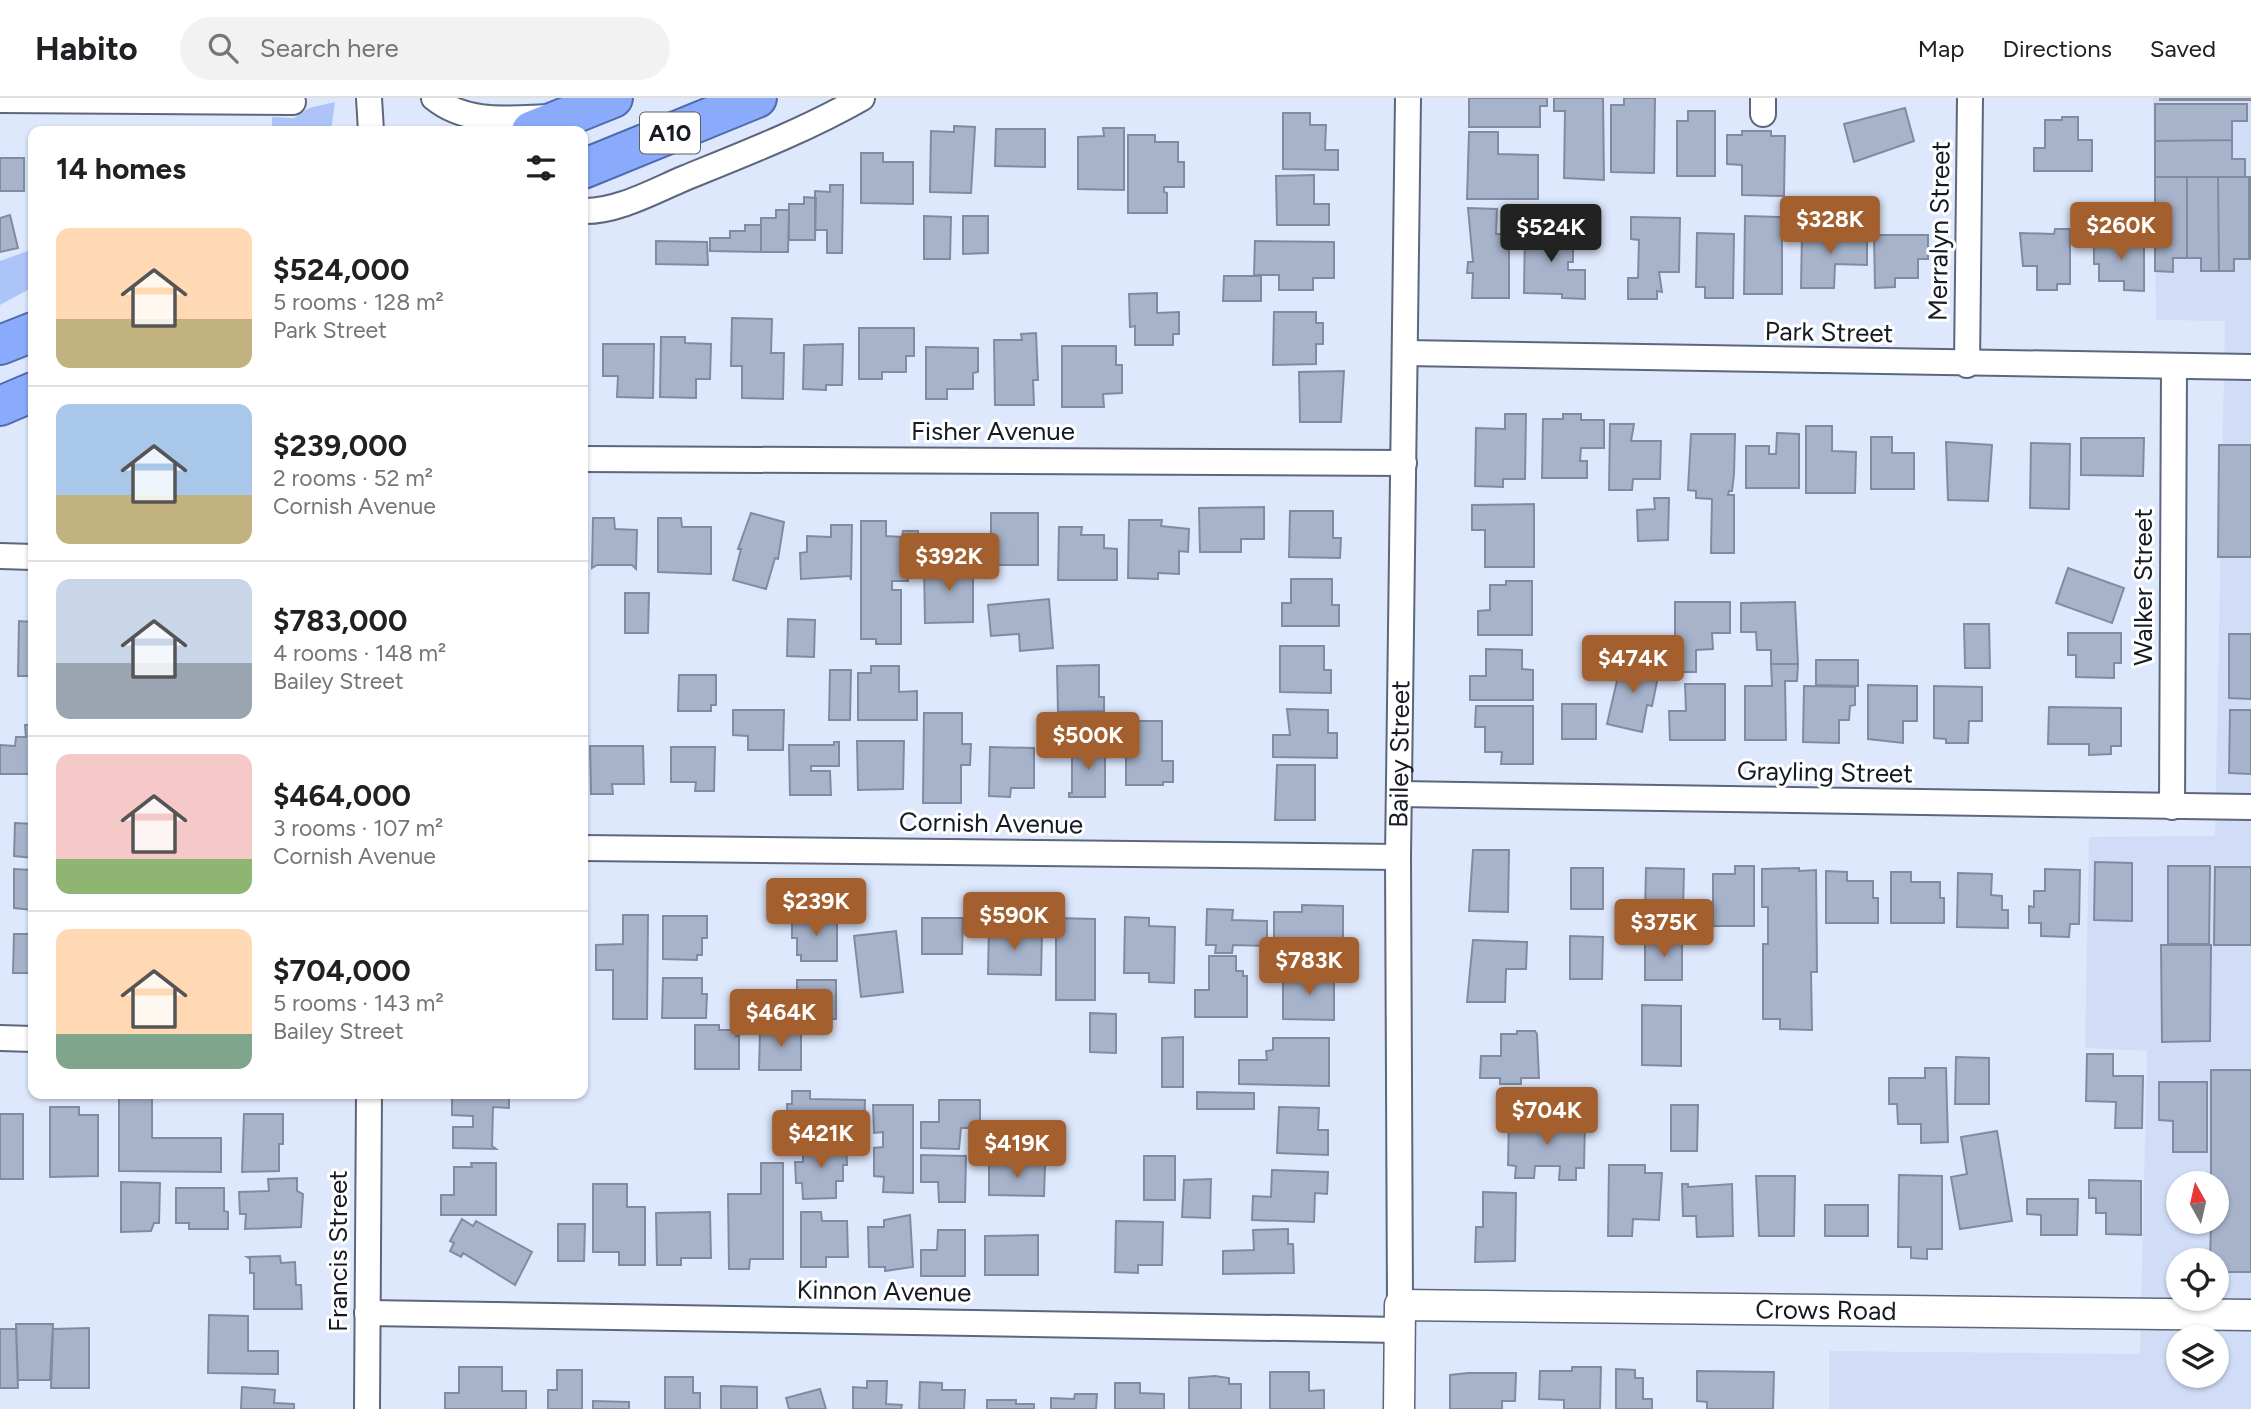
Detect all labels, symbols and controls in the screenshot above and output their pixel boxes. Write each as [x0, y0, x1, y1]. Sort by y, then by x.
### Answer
search box [180, 17, 670, 80]
text: Habito [35, 29, 138, 68]
icon: search [204, 29, 242, 67]
text: Search here [260, 32, 399, 64]
text: Map [1918, 34, 1964, 63]
text: Directions [2002, 34, 2112, 63]
text: Saved [2150, 34, 2216, 63]
road number: A10 [640, 113, 700, 154]
street label: Merralyn Street [1921, 140, 1957, 321]
icon: filters [522, 149, 560, 187]
text: 14 homes [56, 150, 186, 187]
pin: $328K [1781, 197, 1879, 256]
pin: $260K [2072, 202, 2170, 262]
pin: $524K [1502, 204, 1600, 264]
text: $328K [1796, 205, 1864, 233]
text: $260K [2086, 211, 2156, 239]
text: $524K [1516, 213, 1586, 241]
text: $524,000 [273, 251, 409, 288]
icon: home [112, 256, 196, 340]
text: 5 rooms · 128 m² [273, 288, 444, 316]
street label: Park Street [1764, 315, 1894, 349]
text: Park Street [273, 316, 387, 344]
street label: Fisher Avenue [911, 415, 1075, 447]
text: $239,000 [273, 427, 407, 464]
icon: home [112, 432, 196, 516]
text: 2 rooms · 52 m² [273, 464, 433, 492]
text: Cornish Avenue [273, 492, 436, 520]
street label: Walker Street [2127, 508, 2159, 666]
pin: $392K [900, 533, 998, 593]
text: $392K [915, 542, 983, 570]
text: $783,000 [273, 602, 407, 639]
icon: home [112, 607, 196, 691]
pin: $474K [1584, 636, 1682, 695]
text: 4 rooms · 148 m² [273, 639, 446, 667]
text: $474K [1598, 644, 1668, 672]
text: Bailey Street [273, 667, 404, 695]
street label: Bailey Street [1382, 680, 1416, 828]
pin: $500K [1039, 712, 1137, 772]
text: $500K [1052, 721, 1124, 749]
street label: Grayling Street [1737, 754, 1913, 790]
text: $464,000 [273, 777, 411, 814]
icon: home [112, 782, 196, 866]
street label: Cornish Avenue [899, 805, 1083, 841]
text: 3 rooms · 107 m² [273, 814, 443, 842]
text: Cornish Avenue [273, 842, 436, 870]
pin: $239K [767, 878, 865, 938]
text: $239K [782, 887, 850, 915]
pin: $590K [965, 892, 1063, 952]
pin: $375K [1615, 900, 1713, 959]
text: $590K [979, 901, 1049, 929]
text: $375K [1631, 908, 1698, 936]
pin: $783K [1260, 937, 1358, 997]
text: $783K [1275, 946, 1343, 974]
text: $704,000 [273, 952, 411, 989]
icon: home [112, 957, 196, 1041]
text: 5 rooms · 143 m² [273, 989, 444, 1017]
pin: $464K [732, 990, 830, 1049]
text: $464K [746, 998, 816, 1026]
text: Bailey Street [273, 1017, 404, 1045]
pin: $704K [1498, 1088, 1596, 1147]
text: $704K [1512, 1096, 1582, 1124]
pin: $421K [772, 1110, 870, 1170]
text: $421K [788, 1119, 854, 1147]
pin: $419K [968, 1121, 1066, 1180]
text: $419K [984, 1129, 1050, 1157]
street label: Francis Street [322, 1170, 354, 1332]
north arrow [2166, 1171, 2230, 1234]
map controls [2166, 1171, 2229, 1388]
button: locate [2166, 1248, 2229, 1311]
street label: Kinnon Avenue [796, 1273, 972, 1309]
street label: Crows Road [1755, 1293, 1897, 1327]
button: layers [2166, 1325, 2229, 1388]

